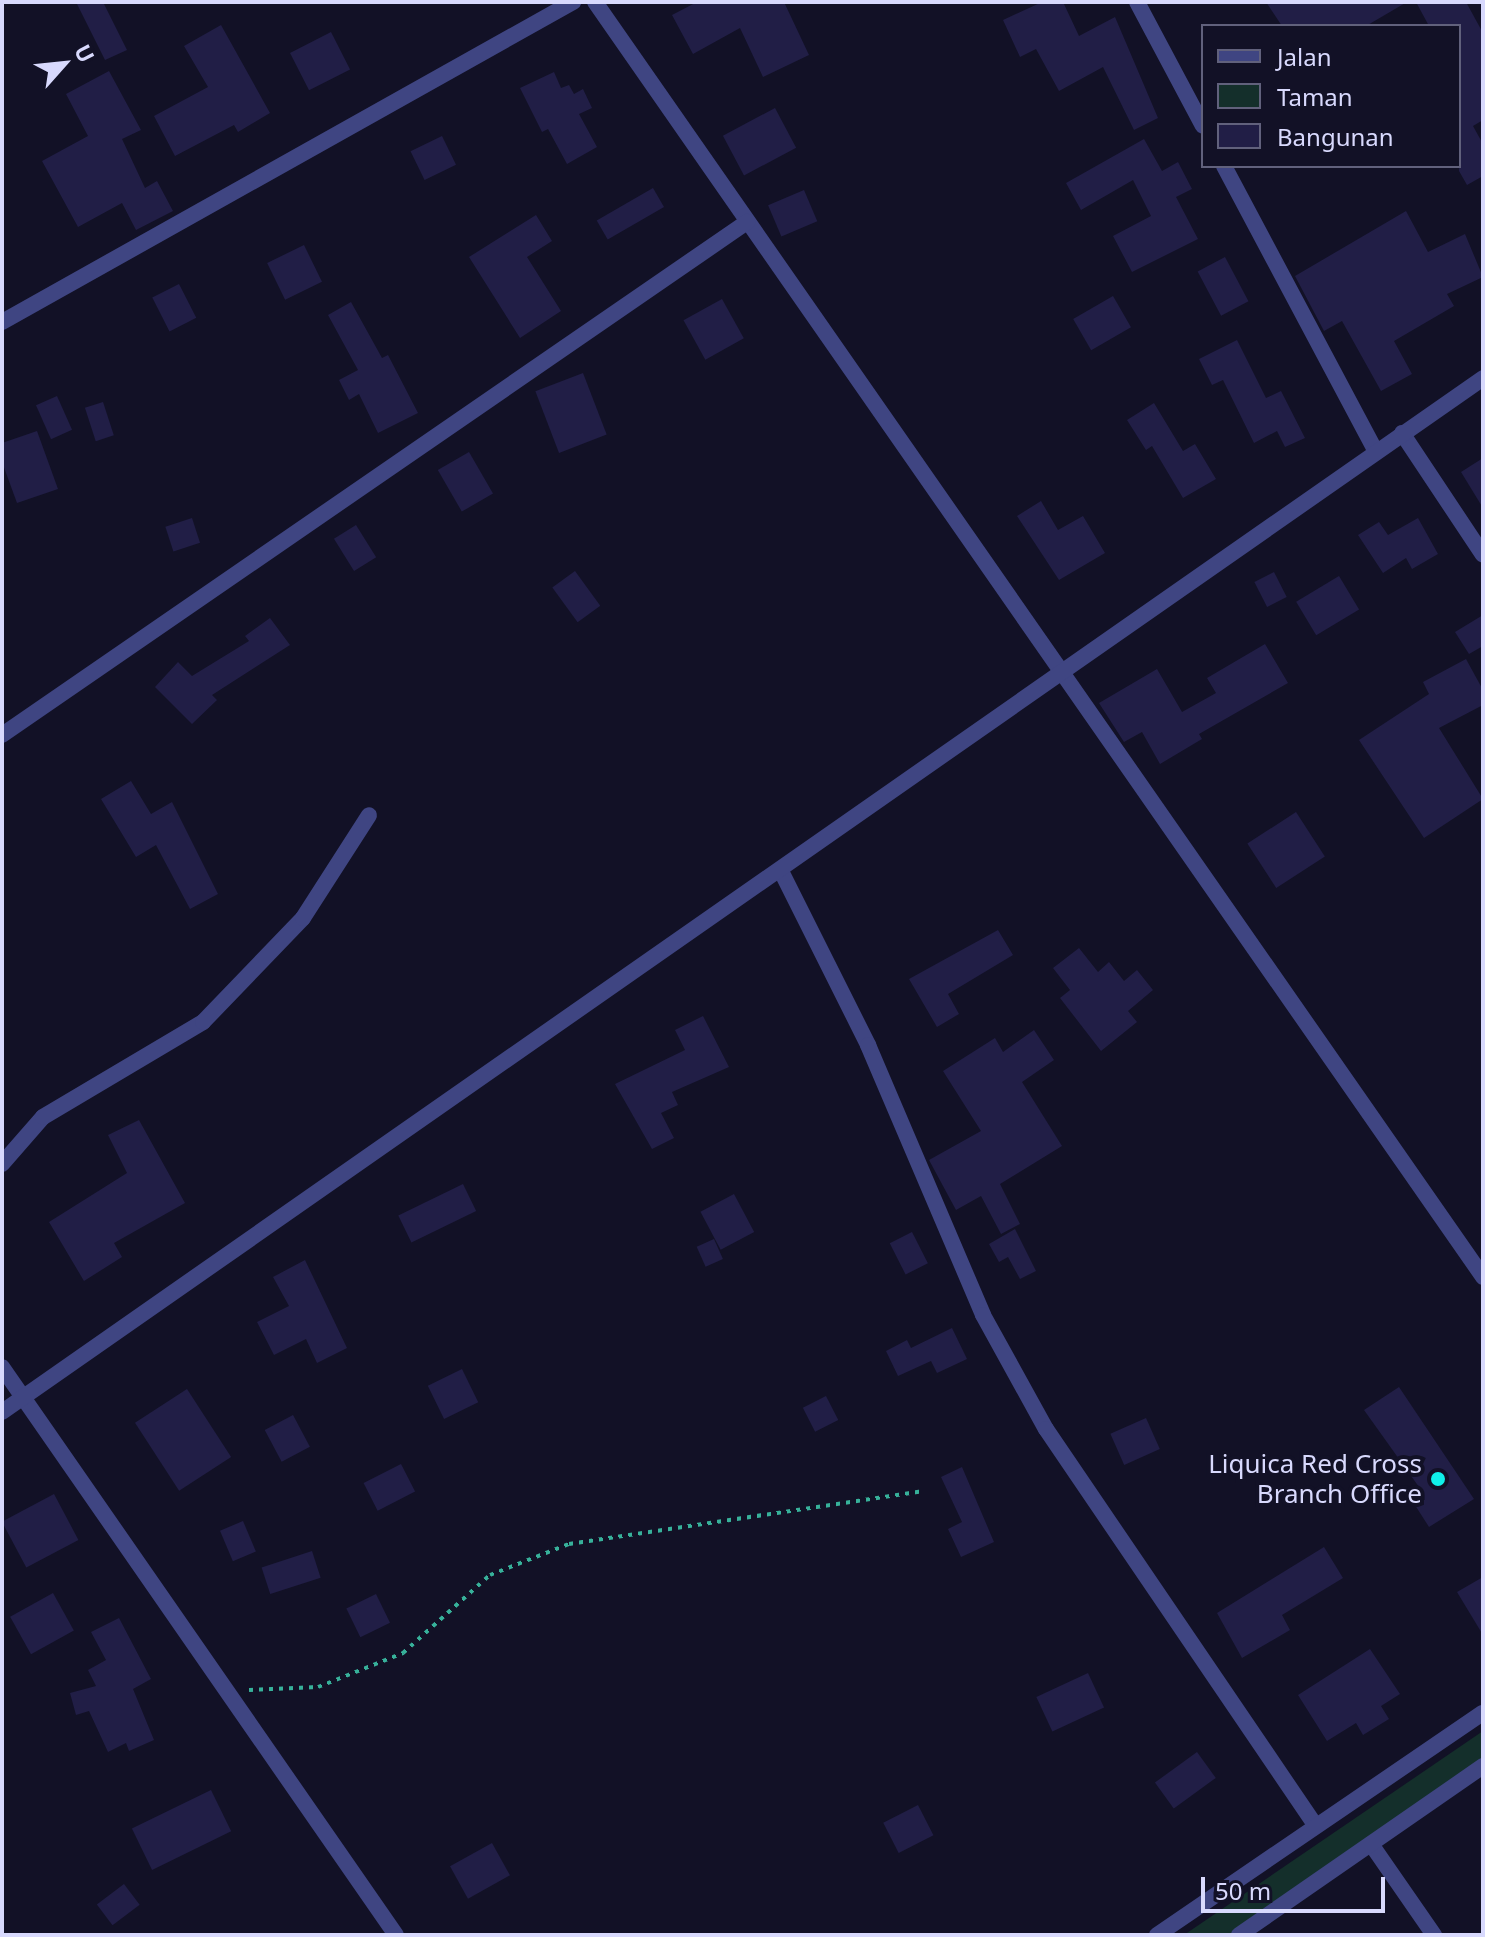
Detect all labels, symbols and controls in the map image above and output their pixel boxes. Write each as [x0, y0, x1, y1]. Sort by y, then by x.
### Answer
north arrow [24, 24, 104, 104]
legend [1201, 24, 1461, 168]
text: U [68, 39, 103, 67]
text: Jalan [1277, 40, 1332, 73]
text: Taman [1277, 80, 1353, 113]
text: Bangunan [1277, 120, 1394, 153]
place label: Liquica Red Cross Branch Office [1208, 1448, 1422, 1510]
marker: Liquica Red Cross Branch Office [1429, 1470, 1447, 1488]
scale bar [1205, 1861, 1389, 1911]
text: 50 m [1215, 1874, 1271, 1907]

